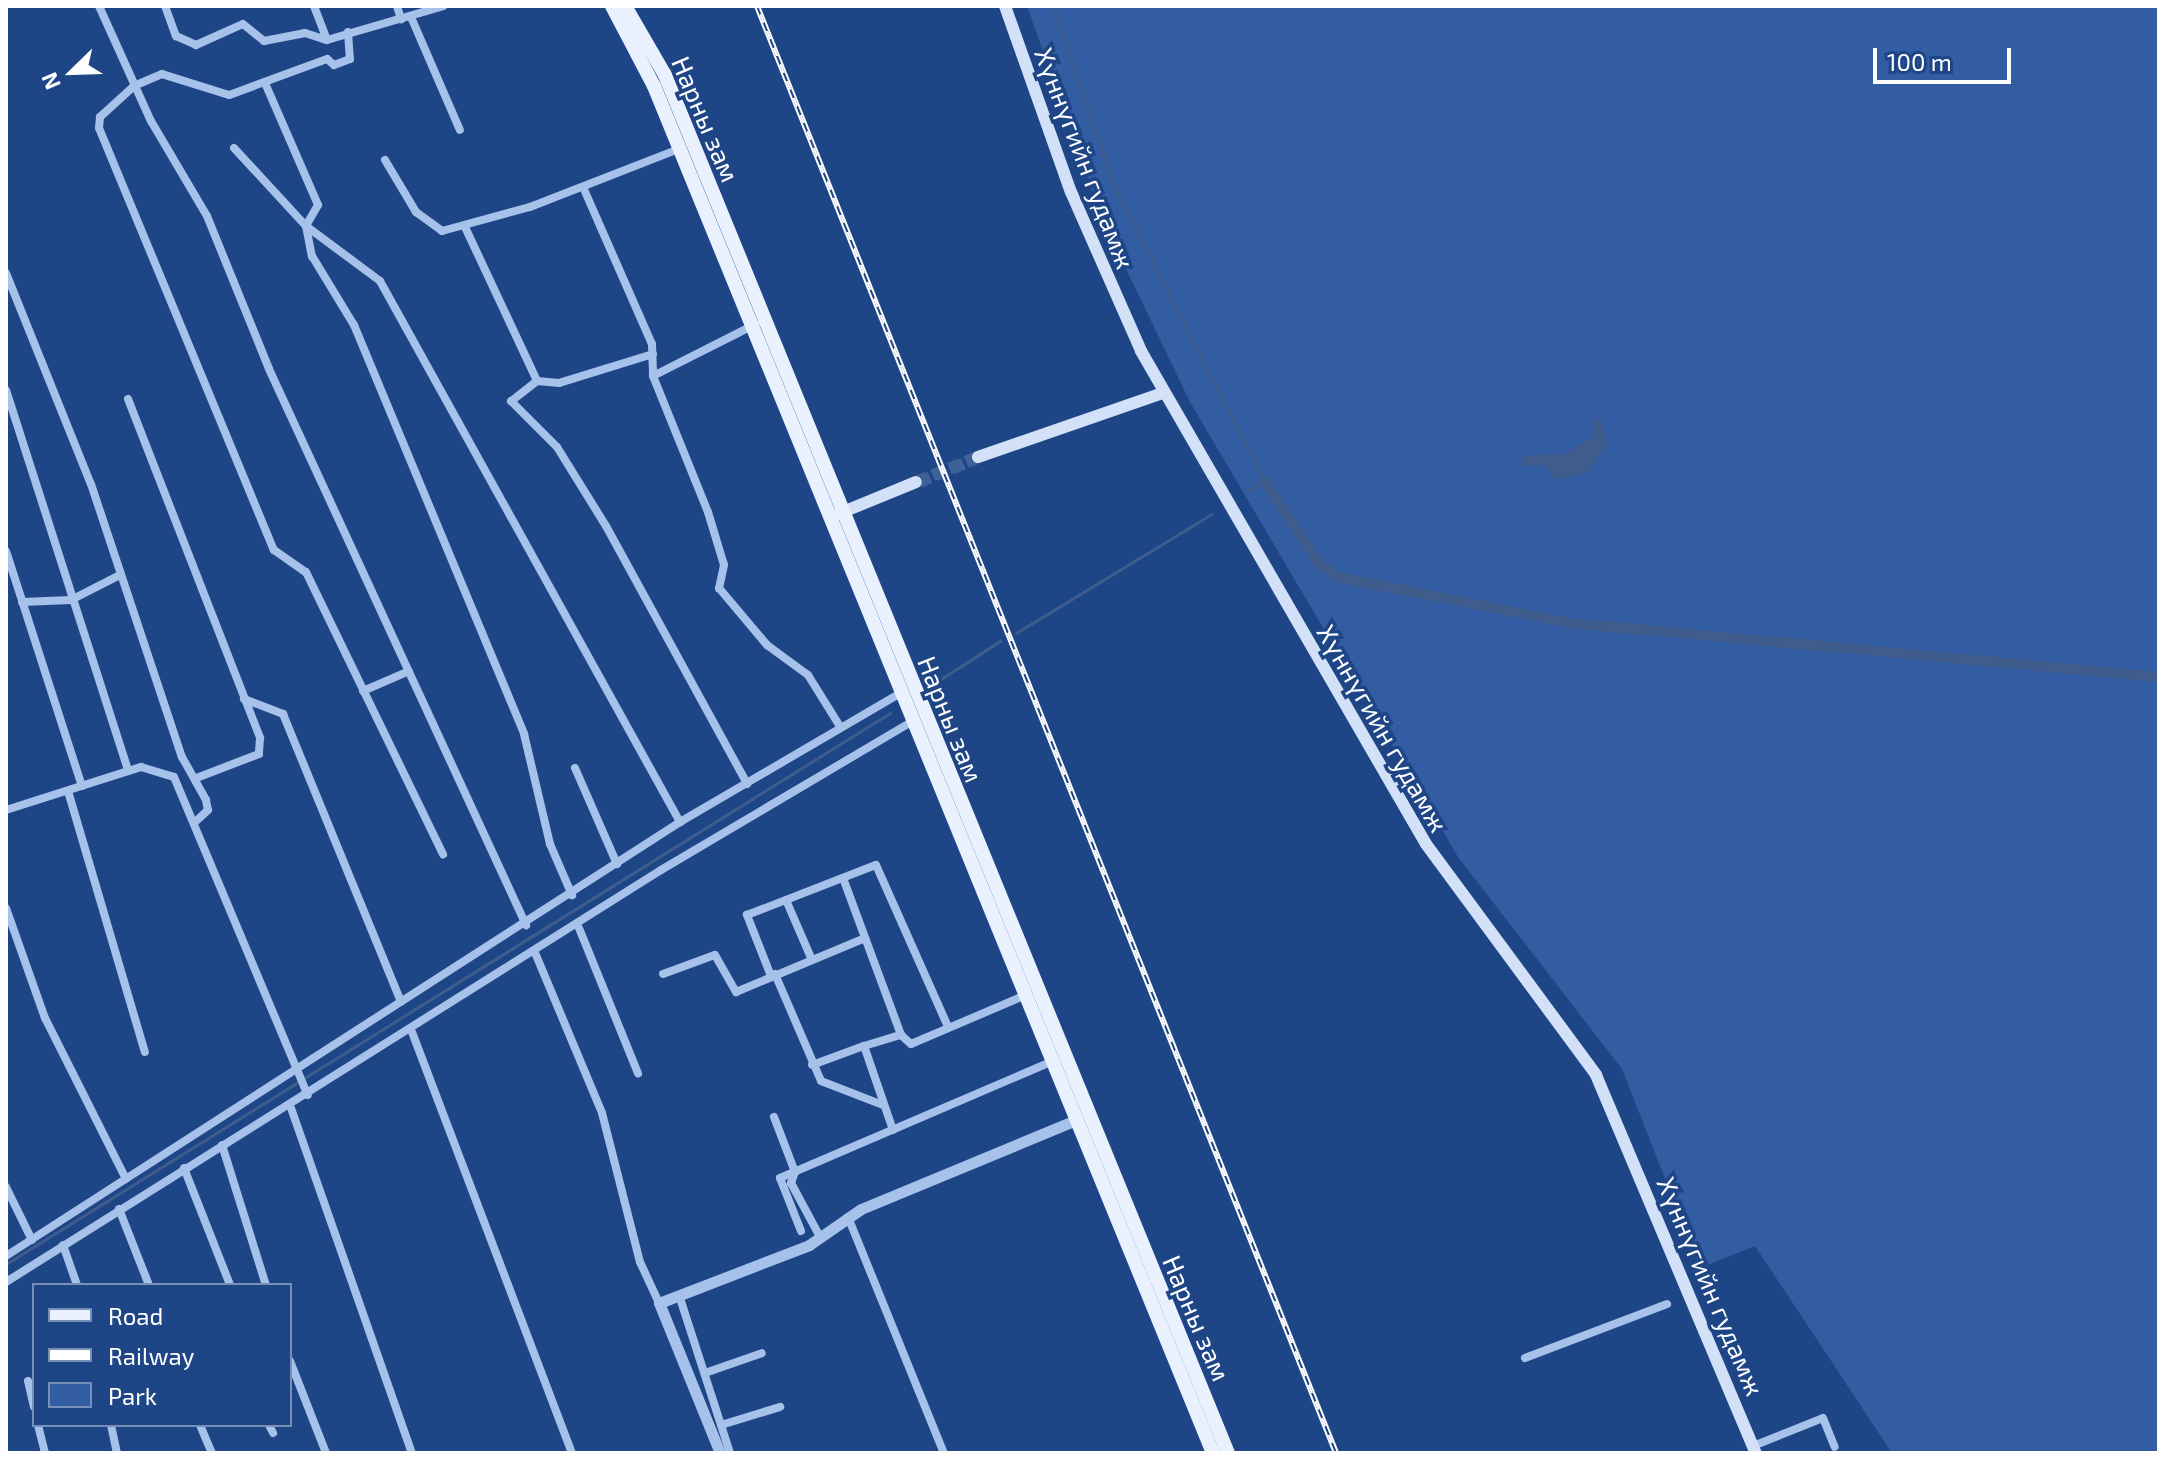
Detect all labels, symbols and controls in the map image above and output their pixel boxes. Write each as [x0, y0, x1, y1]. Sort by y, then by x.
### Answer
north arrow [32, 32, 112, 112]
scale bar [1877, 32, 2015, 82]
street label: Хүннүгийн гудамж [1028, 43, 1142, 273]
text: 100 m [1887, 47, 1952, 76]
street label: Нарны зам [666, 52, 746, 186]
text: N [35, 69, 65, 94]
street label: Хүннүгийн гудамж [1311, 619, 1455, 837]
street label: Нарны зам [912, 651, 990, 787]
street label: Хүннүгийн гудамж [1651, 1172, 1771, 1400]
street label: Нарны зам [1157, 1251, 1237, 1385]
legend [32, 1283, 292, 1427]
text: Road [108, 1301, 163, 1330]
text: Railway [108, 1341, 194, 1370]
text: Park [108, 1381, 157, 1410]

